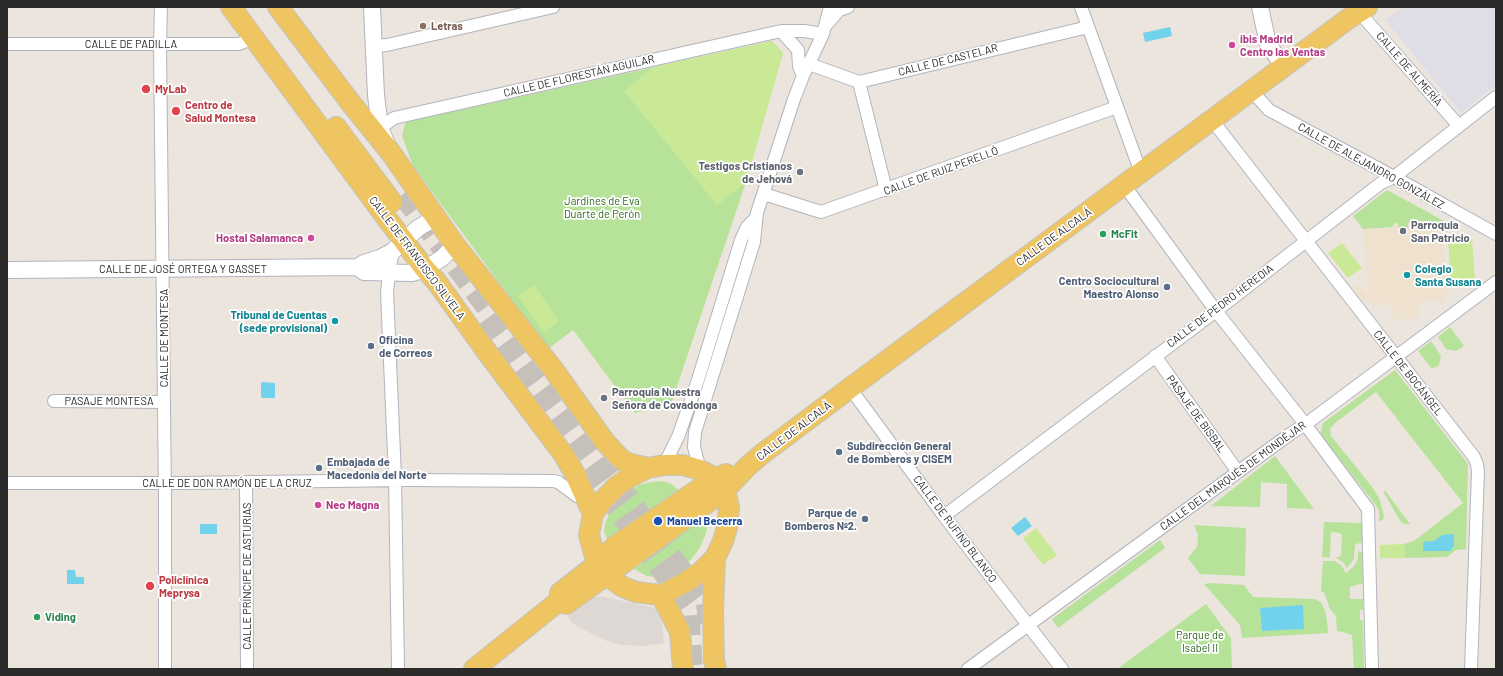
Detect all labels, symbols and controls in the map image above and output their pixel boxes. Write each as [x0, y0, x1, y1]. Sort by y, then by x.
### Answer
place label: Letras [431, 19, 463, 33]
marker: Letras [418, 21, 428, 31]
street label: CALLE DE ALMERÍA [1373, 29, 1445, 109]
place label: ibis Madrid Centro las Ventas [1240, 32, 1325, 58]
street label: CALLE DE PADILLA [85, 37, 177, 51]
marker: ibis Madrid Centro las Ventas [1227, 40, 1237, 50]
street label: CALLE DE CASTELAR [897, 41, 999, 79]
street label: CALLE DE FLORESTÁN AGUILAR [502, 52, 656, 100]
place label: MyLab [155, 82, 187, 96]
marker: MyLab [140, 83, 152, 95]
place label: Centro de Salud Montesa [185, 98, 256, 124]
marker: Centro de Salud Montesa [170, 105, 182, 117]
street label: CALLE DE ALEJANDRO GONZÁLEZ [1295, 120, 1447, 212]
street label: CALLE DE RUIZ PERELLÓ [882, 144, 1000, 198]
place label: Testigos Cristianos de Jehová [698, 159, 792, 185]
marker: Testigos Cristianos de Jehová [795, 167, 805, 177]
street label: CALLE DE FRANCISCO SILVELA [366, 194, 468, 322]
park label: Jardines de Eva Duarte de Perón [564, 194, 640, 220]
street label: CALLE DE ALCALÁ [1014, 205, 1094, 269]
place label: Parroquia San Patricio [1411, 218, 1470, 244]
marker: Parroquia San Patricio [1398, 226, 1408, 236]
place label: McFit [1111, 227, 1138, 241]
marker: McFit [1098, 229, 1108, 239]
place label: Hostal Salamanca [216, 231, 303, 245]
marker: Hostal Salamanca [306, 233, 316, 243]
street label: CALLE DE JOSÉ ORTEGA Y GASSET [99, 262, 267, 276]
street label: CALLE DE PEDRO HEREDIA [1164, 262, 1276, 350]
place label: Colegio Santa Susana [1415, 262, 1481, 288]
marker: Colegio Santa Susana [1402, 270, 1412, 280]
place label: Centro Sociocultural Maestro Alonso [1059, 274, 1159, 300]
marker: Centro Sociocultural Maestro Alonso [1162, 282, 1172, 292]
street label: CALLE DE MONTESA [157, 289, 171, 387]
place label: Tribunal de Cuentas (sede provisional) [231, 308, 327, 334]
marker: Tribunal de Cuentas (sede provisional) [330, 316, 340, 326]
street label: CALLE DE BOCÁNGEL [1371, 328, 1445, 418]
place label: Oficina de Correos [379, 333, 432, 359]
marker: Oficina de Correos [366, 341, 376, 351]
street label: PASAJE DE BISBAL [1163, 373, 1229, 455]
place label: Parroquia Nuestra Señora de Covadonga [612, 385, 717, 411]
marker: Parroquia Nuestra Señora de Covadonga [599, 393, 609, 403]
street label: PASAJE MONTESA [64, 394, 154, 408]
street label: CALLE DE ALCALÁ [754, 399, 834, 463]
street label: CALLE DEL MARQUÉS DE MONDÉJAR [1157, 419, 1309, 533]
place label: Subdirección General de Bomberos y CISEM [847, 439, 952, 465]
marker: Subdirección General de Bomberos y CISEM [834, 447, 844, 457]
place label: Embajada de Macedonia del Norte [327, 455, 427, 481]
marker: Embajada de Macedonia del Norte [314, 463, 324, 473]
street label: CALLE DE RUFINO BLANCO [910, 473, 1000, 585]
street label: CALLE DE DON RAMÓN DE LA CRUZ [142, 476, 312, 490]
place label: Neo Magna [326, 498, 379, 512]
marker: Neo Magna [313, 500, 323, 510]
street label: CALLE PRÍNCIPE DE ASTURIAS [240, 503, 254, 649]
place label: Parque de Bomberos Nº2. [784, 506, 857, 532]
place label: Manuel Becerra [667, 514, 742, 528]
marker: Parque de Bomberos Nº2. [860, 514, 870, 524]
marker: Manuel Becerra [652, 515, 664, 527]
place label: Policlínica Meprysa [159, 573, 209, 599]
marker: Policlínica Meprysa [144, 580, 156, 592]
place label: Viding [45, 610, 76, 624]
marker: Viding [32, 612, 42, 622]
park label: Parque de Isabel II [1176, 628, 1224, 654]

